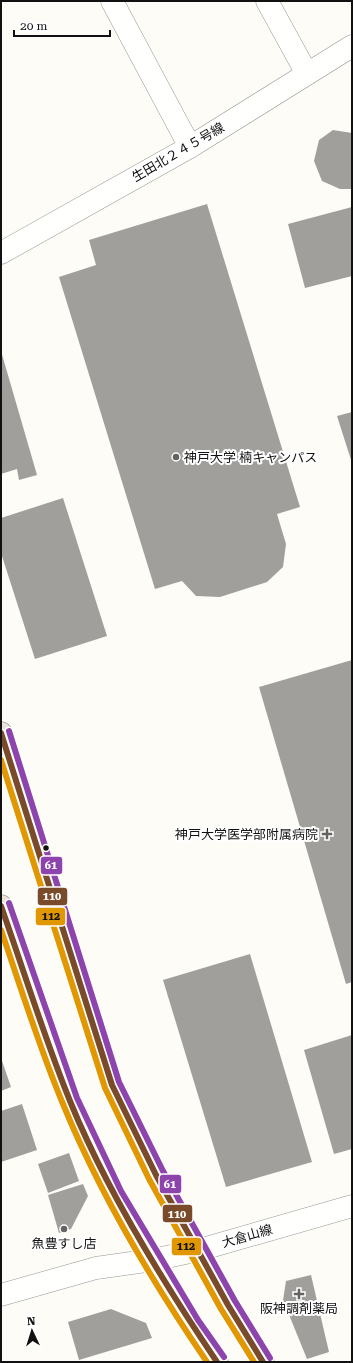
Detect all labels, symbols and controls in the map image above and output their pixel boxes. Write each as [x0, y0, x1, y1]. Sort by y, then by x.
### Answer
scale bar [14, 12, 110, 38]
text: 20 m [20, 19, 47, 33]
street label: 生田北２４５号線 [129, 120, 227, 184]
place label: 神戸大学 楠キャンパス [184, 450, 317, 465]
marker: 神戸大学 楠キャンパス [171, 452, 181, 462]
place label: 神戸大学医学部附属病院 [175, 827, 318, 842]
marker: 神戸大学医学部附属病院 [321, 828, 333, 840]
unlabelled marker [41, 843, 51, 853]
line badge: 61 [40, 856, 63, 875]
text: 61 [45, 859, 57, 872]
line badge: 110 [37, 887, 68, 906]
text: 110 [43, 890, 61, 903]
line badge: 112 [35, 907, 66, 926]
text: 112 [42, 910, 60, 923]
line badge: 61 [159, 1174, 182, 1194]
text: 61 [164, 1178, 176, 1191]
line badge: 110 [162, 1204, 193, 1223]
text: 110 [168, 1208, 186, 1221]
street label: 大倉山線 [220, 1222, 274, 1250]
marker: 魚豊すし店 [59, 1224, 69, 1234]
place label: 魚豊すし店 [31, 1236, 97, 1251]
line badge: 112 [171, 1237, 202, 1256]
text: 112 [177, 1240, 195, 1253]
marker: 阪神調剤薬局 [294, 1289, 304, 1299]
place label: 阪神調剤薬局 [260, 1301, 338, 1316]
north arrow [12, 1311, 52, 1351]
text: N [27, 1315, 37, 1328]

